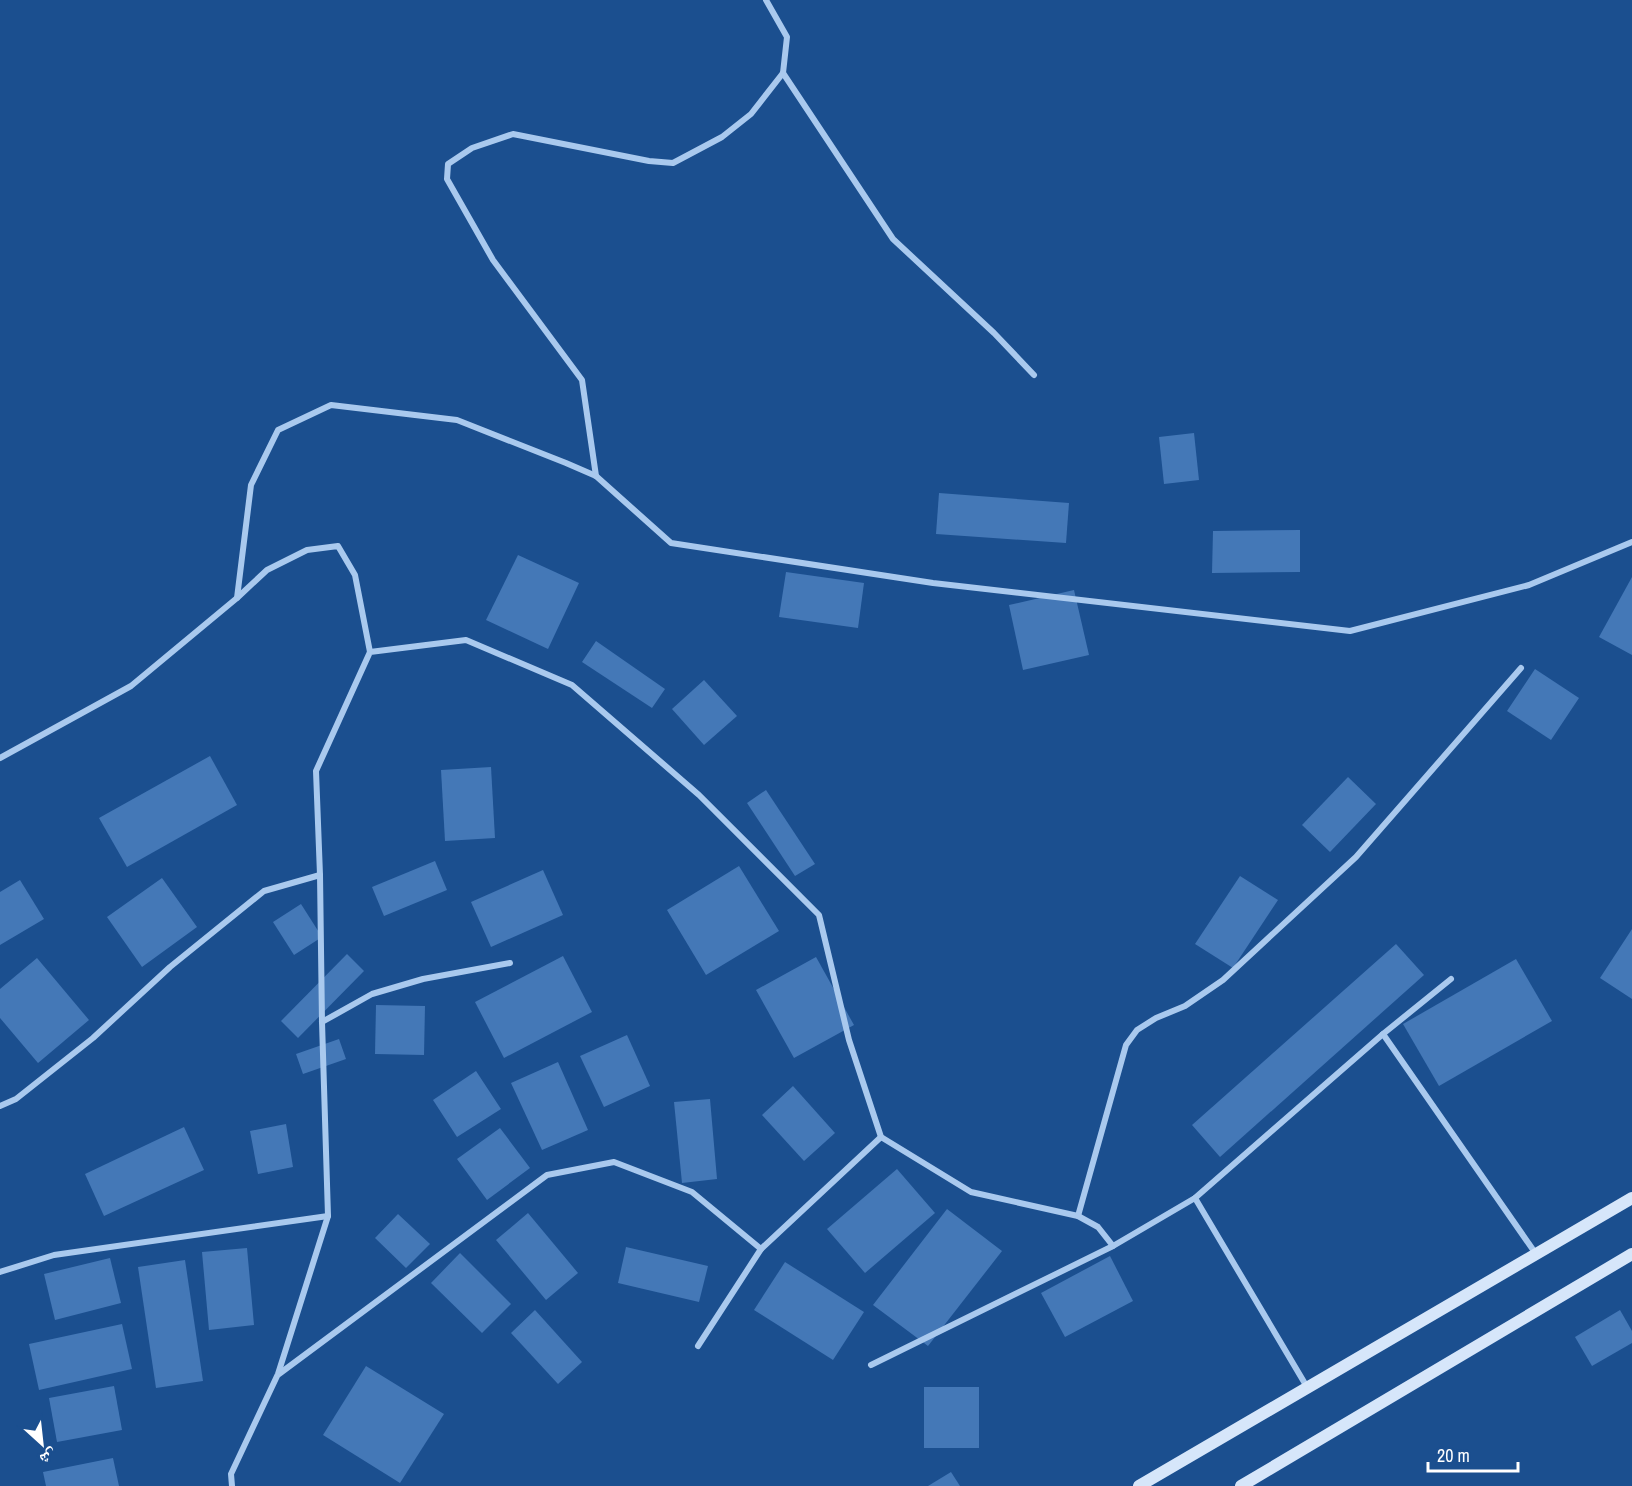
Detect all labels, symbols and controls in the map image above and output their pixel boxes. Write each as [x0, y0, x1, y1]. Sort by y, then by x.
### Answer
north arrow [12, 1414, 72, 1474]
scale bar [1428, 1435, 1518, 1473]
text: 20 m [1437, 1443, 1470, 1468]
text: ش [36, 1444, 61, 1471]

